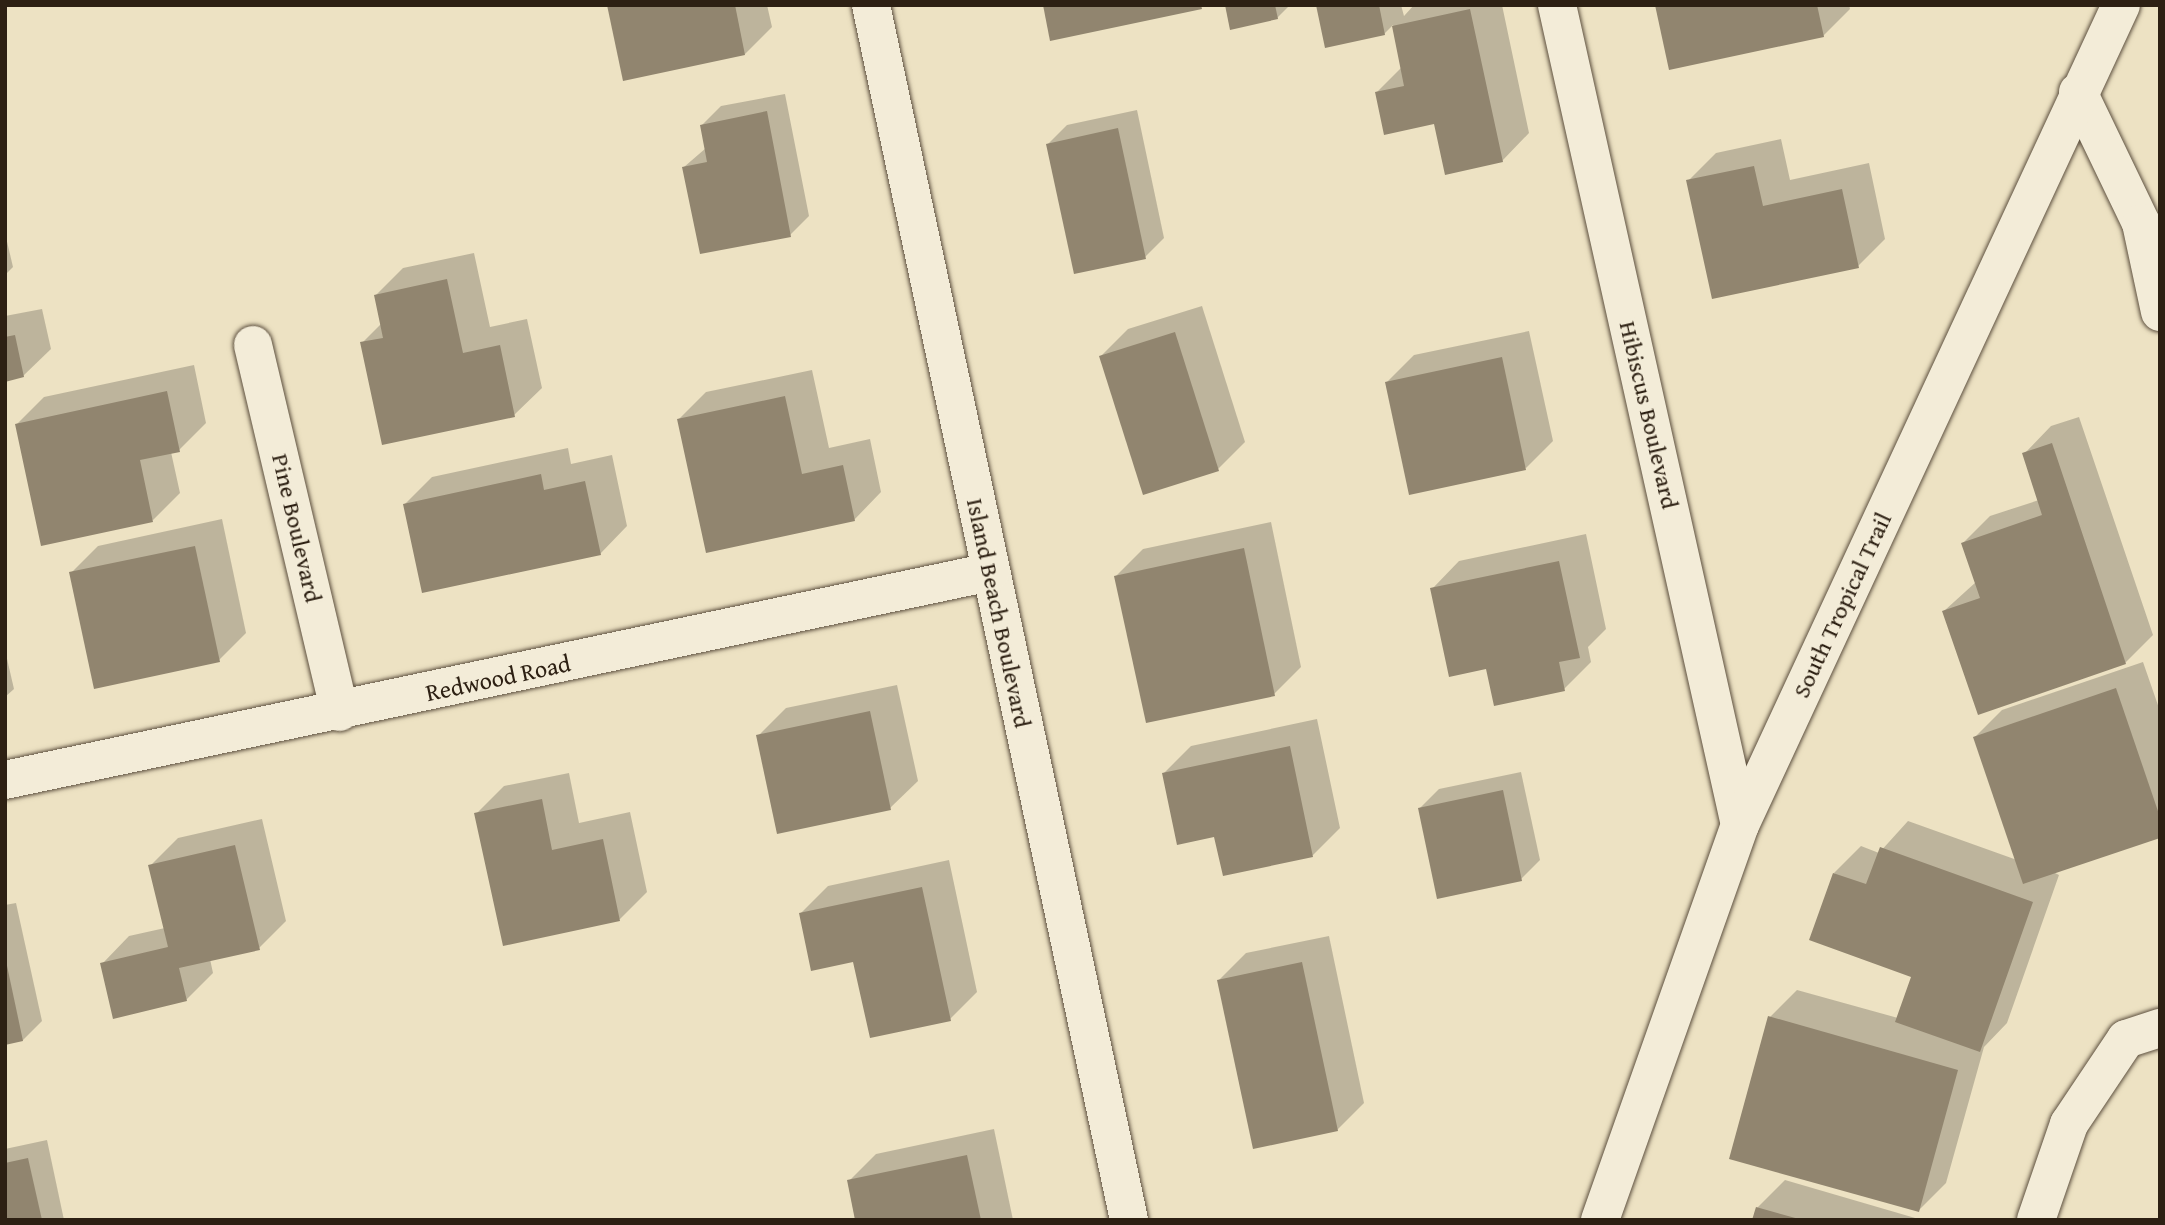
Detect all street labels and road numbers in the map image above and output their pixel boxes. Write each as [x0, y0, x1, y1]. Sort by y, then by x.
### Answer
street label: Hibiscus Boulevard [1613, 318, 1685, 512]
street label: Pine Boulevard [266, 451, 328, 605]
street label: Island Beach Boulevard [961, 496, 1037, 730]
street label: South Tropical Trail [1786, 508, 1898, 702]
street label: Redwood Road [423, 649, 573, 707]

